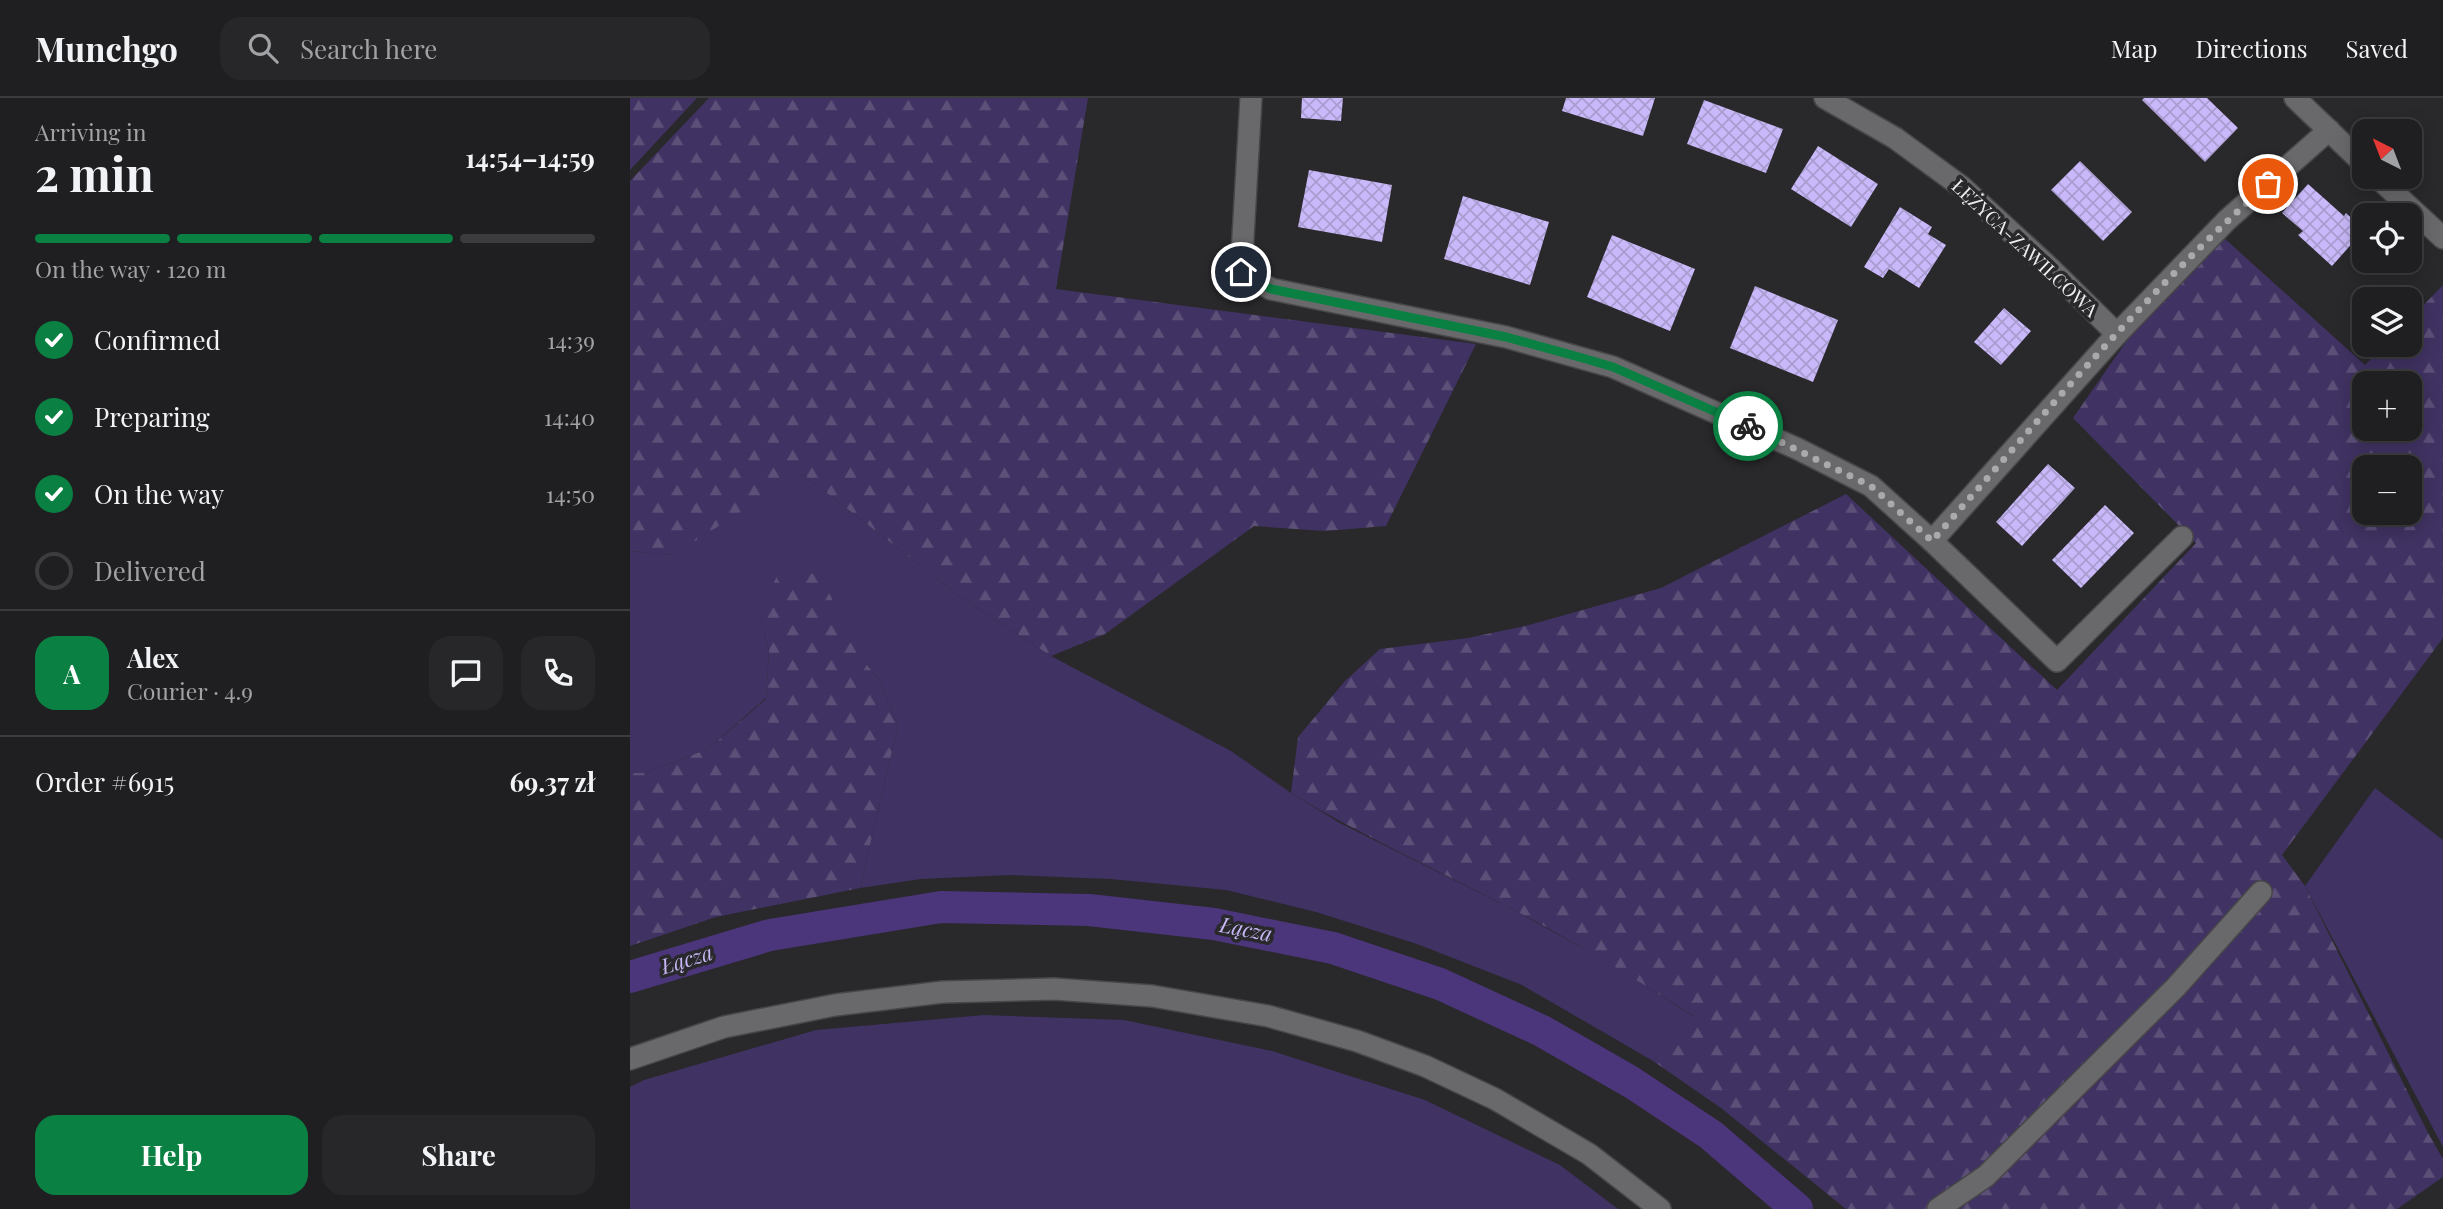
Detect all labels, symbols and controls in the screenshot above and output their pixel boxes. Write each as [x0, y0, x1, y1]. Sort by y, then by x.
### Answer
search box [220, 17, 710, 80]
text: Munchgo [35, 26, 178, 70]
icon: search [244, 29, 282, 67]
text: Search here [300, 31, 437, 66]
text: Map [2111, 32, 2157, 64]
text: Directions [2195, 32, 2308, 64]
text: Saved [2346, 32, 2408, 64]
text: Arriving in [35, 116, 147, 147]
north arrow [2352, 119, 2422, 189]
map controls [2352, 119, 2422, 525]
text: 14:54–14:59 [465, 140, 595, 175]
text: 2 min [35, 142, 154, 204]
pin [2238, 154, 2298, 214]
icon: bag [2249, 165, 2287, 203]
street label: ŁĘŻYCA-ZAWILCOWA [1947, 172, 2105, 323]
button: locate [2352, 203, 2422, 273]
pin [1211, 242, 1271, 302]
text: On the way · 120 m [35, 253, 227, 284]
icon: home [1222, 253, 1260, 291]
button: layers [2352, 287, 2422, 357]
icon: check [35, 321, 73, 359]
text: Confirmed [94, 322, 221, 357]
text: 14:39 [547, 324, 595, 355]
button: + [2352, 371, 2422, 441]
courier [1713, 391, 1783, 461]
icon: check [35, 398, 73, 436]
text: Preparing [94, 399, 210, 434]
text: 14:40 [544, 401, 595, 432]
icon: bike [1729, 407, 1767, 445]
button: − [2352, 455, 2422, 525]
icon: check [35, 475, 73, 513]
text: On the way [94, 476, 224, 511]
text: 14:50 [546, 478, 595, 509]
text: Delivered [94, 553, 206, 588]
button: chat [429, 636, 503, 710]
button: phone [521, 636, 595, 710]
text: Alex [127, 640, 179, 675]
text: A [63, 656, 81, 691]
text: Courier · 4.9 [127, 675, 253, 706]
text: Order #6915 [35, 764, 174, 799]
text: 69.37 zł [509, 764, 595, 799]
water label: Łącza [1217, 909, 1275, 947]
water label: Łącza [656, 937, 716, 979]
button: Help [35, 1115, 308, 1195]
button: Share [322, 1115, 595, 1195]

